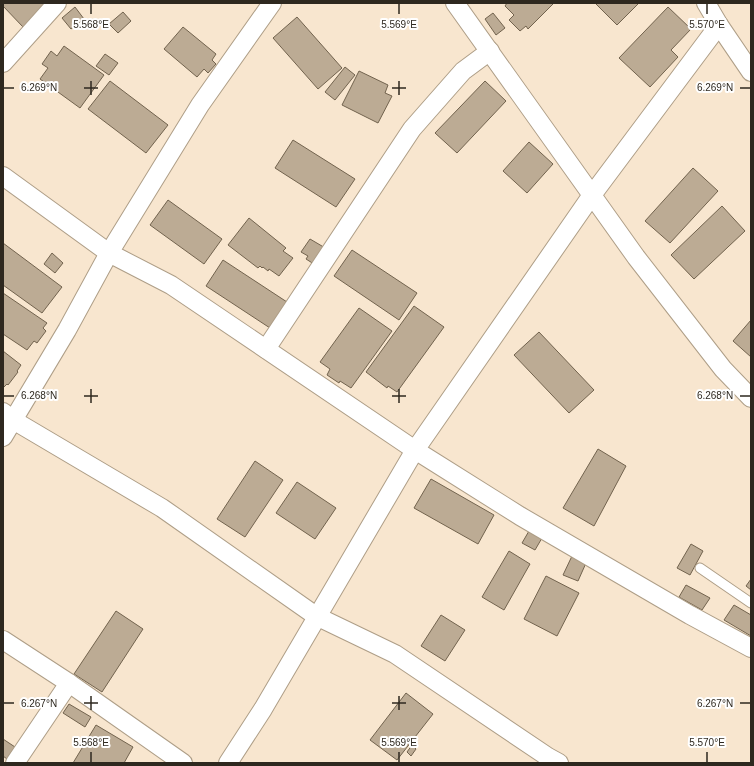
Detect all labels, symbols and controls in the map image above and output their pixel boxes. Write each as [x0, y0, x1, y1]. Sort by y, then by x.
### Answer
text: 5.568°E [73, 19, 109, 30]
text: 5.569°E [381, 19, 417, 30]
text: 5.570°E [689, 19, 725, 30]
text: 6.269°N [21, 82, 57, 93]
text: 6.269°N [697, 82, 733, 93]
text: 6.268°N [21, 390, 57, 401]
text: 6.268°N [697, 390, 733, 401]
text: 6.267°N [21, 698, 57, 709]
text: 6.267°N [697, 698, 733, 709]
text: 5.568°E [73, 737, 109, 748]
text: 5.569°E [381, 737, 417, 748]
text: 5.570°E [689, 737, 725, 748]

